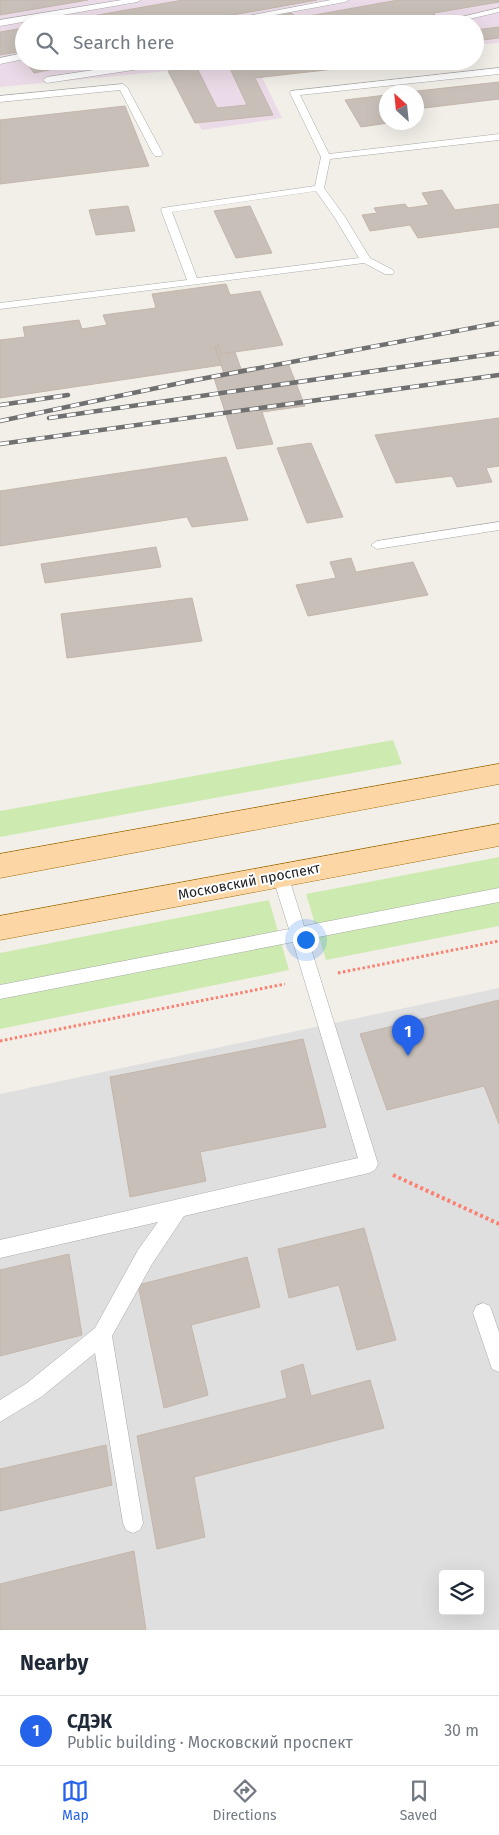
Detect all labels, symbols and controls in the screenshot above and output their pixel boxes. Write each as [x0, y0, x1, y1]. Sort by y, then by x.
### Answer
search box [15, 15, 484, 70]
icon: search [33, 29, 61, 57]
text: Search here [73, 31, 174, 54]
north arrow [379, 85, 424, 130]
street label: Московский проспект [177, 859, 322, 904]
your location [293, 927, 319, 953]
pin: 1 [392, 1015, 424, 1056]
map controls [439, 1570, 484, 1615]
button: layers [439, 1570, 484, 1615]
text: Nearby [20, 1650, 88, 1676]
text: СДЭК [67, 1710, 112, 1733]
text: 1 [32, 1721, 40, 1740]
text: 30 m [444, 1721, 479, 1740]
text: Public building · Московский проспект [67, 1733, 353, 1752]
tab: Map [61, 1777, 89, 1824]
tab: Directions [212, 1777, 277, 1824]
tab: Saved [400, 1777, 438, 1824]

